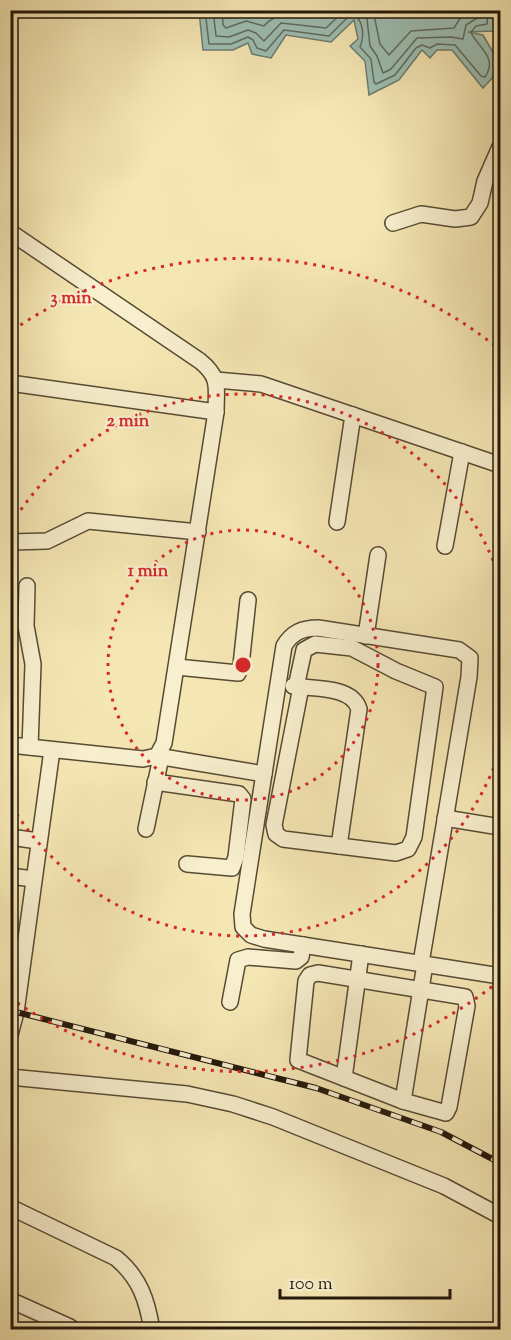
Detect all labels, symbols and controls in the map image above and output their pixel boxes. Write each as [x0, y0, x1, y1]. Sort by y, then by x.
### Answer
text: 3 min [50, 286, 92, 312]
text: 2 min [107, 409, 150, 435]
text: 1 min [128, 559, 169, 585]
centre of rings [233, 655, 253, 675]
scale bar [280, 1262, 450, 1300]
text: 100 m [289, 1272, 333, 1298]

